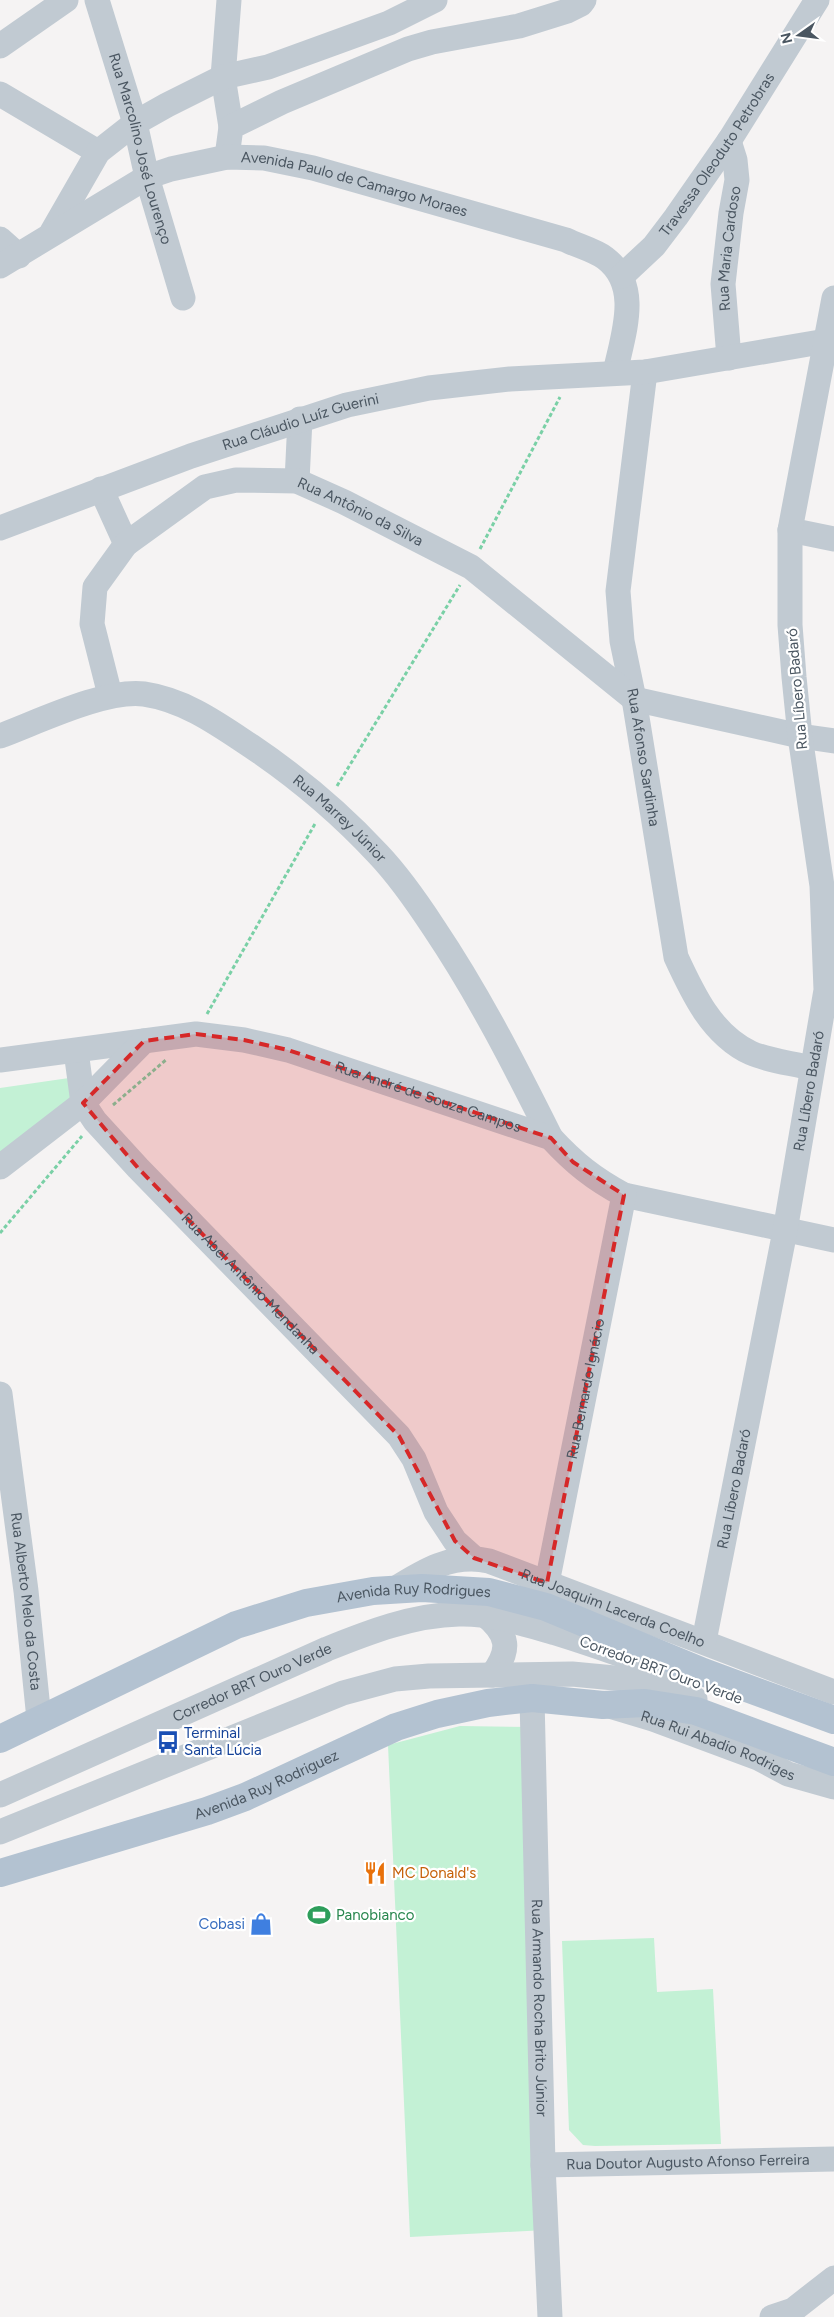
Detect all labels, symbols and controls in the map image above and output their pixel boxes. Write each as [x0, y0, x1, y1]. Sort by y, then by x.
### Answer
north arrow [774, 10, 824, 60]
text: N [777, 31, 796, 45]
street label: Rua Marcolino José Lourenço [105, 51, 176, 247]
street label: Travessa Oleoduto Petrobras [656, 69, 778, 240]
street label: Avenida Paulo de Camargo Moraes [241, 148, 470, 221]
street label: Rua Maria Cardoso [714, 184, 745, 312]
street label: Rua Cláudio Luíz Guerini [220, 390, 380, 454]
street label: Rua Antônio da Silva [295, 473, 426, 550]
street label: Rua Líbero Badaró [783, 627, 811, 750]
street label: Rua Afonso Sardinha [623, 686, 664, 828]
street label: Rua Marrey Júnior [289, 771, 390, 866]
street label: Rua Líbero Badaró [790, 1029, 828, 1153]
street label: Rua André de Souza Campos [333, 1057, 524, 1136]
street label: Rua Abel Antônio Mendanha [178, 1209, 323, 1358]
street label: Rua Bernardo Ignácio [563, 1317, 608, 1461]
street label: Rua Líbero Badaró [713, 1427, 755, 1551]
street label: Rua Alberto Melo da Costa [7, 1511, 45, 1691]
street label: Rua Joaquim Lacerda Coelho [519, 1565, 708, 1651]
street label: Avenida Ruy Rodrigues [335, 1579, 491, 1606]
street label: Corredor BRT Ouro Verde [577, 1632, 745, 1708]
street label: Corredor BRT Ouro Verde [170, 1639, 334, 1726]
street label: Rua Rui Abadio Rodriges [639, 1707, 797, 1784]
place label: Terminal Santa Lúcia [184, 1724, 262, 1759]
bus stop icon: Terminal Santa Lúcia [155, 1729, 181, 1755]
street label: Avenida Ruy Rodriguez [192, 1746, 341, 1823]
restaurant icon: MC Donald's [362, 1860, 388, 1886]
place label: MC Donald's [392, 1864, 476, 1882]
street label: Rua Armando Rocha Brito Júnior [528, 1899, 551, 2117]
sports icon: Panobianco [306, 1902, 332, 1928]
place label: Panobianco [336, 1906, 415, 1924]
shop icon: Cobasi [248, 1911, 274, 1937]
place label: Cobasi [199, 1915, 245, 1933]
street label: Rua Doutor Augusto Afonso Ferreira [566, 2151, 810, 2174]

